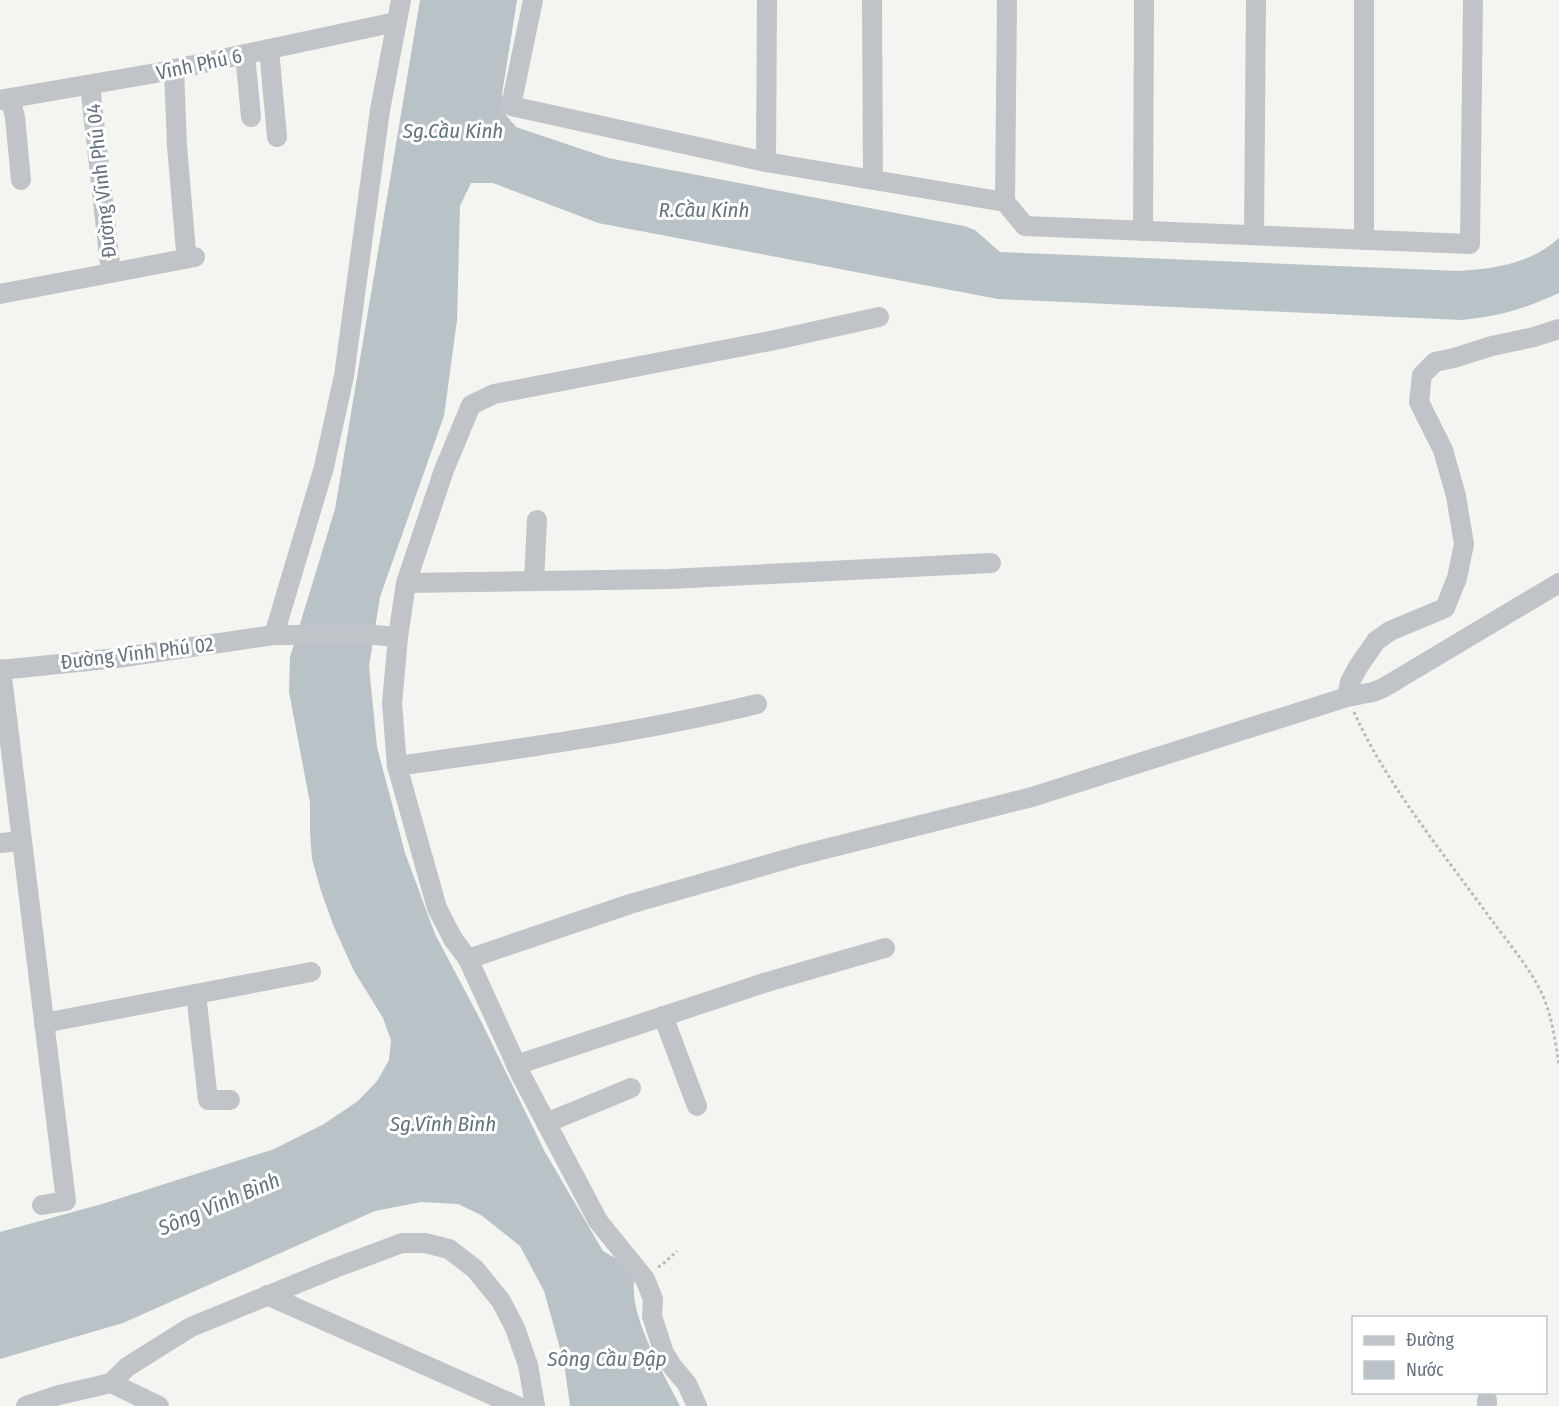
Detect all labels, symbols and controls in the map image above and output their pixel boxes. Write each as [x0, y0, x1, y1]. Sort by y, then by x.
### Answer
street label: Vĩnh Phú 6 [154, 43, 244, 85]
street label: Đường Vĩnh Phú 04 [81, 102, 121, 259]
water label: Sg.Cầu Kinh [402, 118, 503, 144]
water label: R.Cầu Kinh [659, 197, 749, 223]
street label: Đường Vĩnh Phú 02 [59, 632, 215, 674]
water label: Sg.Vĩnh Bình [389, 1111, 496, 1137]
water label: Sông Vĩnh Bình [153, 1167, 284, 1242]
legend [1352, 1316, 1547, 1394]
text: Đường [1406, 1329, 1454, 1351]
water label: Sông Cầu Đập [546, 1346, 667, 1372]
text: Nước [1406, 1359, 1444, 1381]

